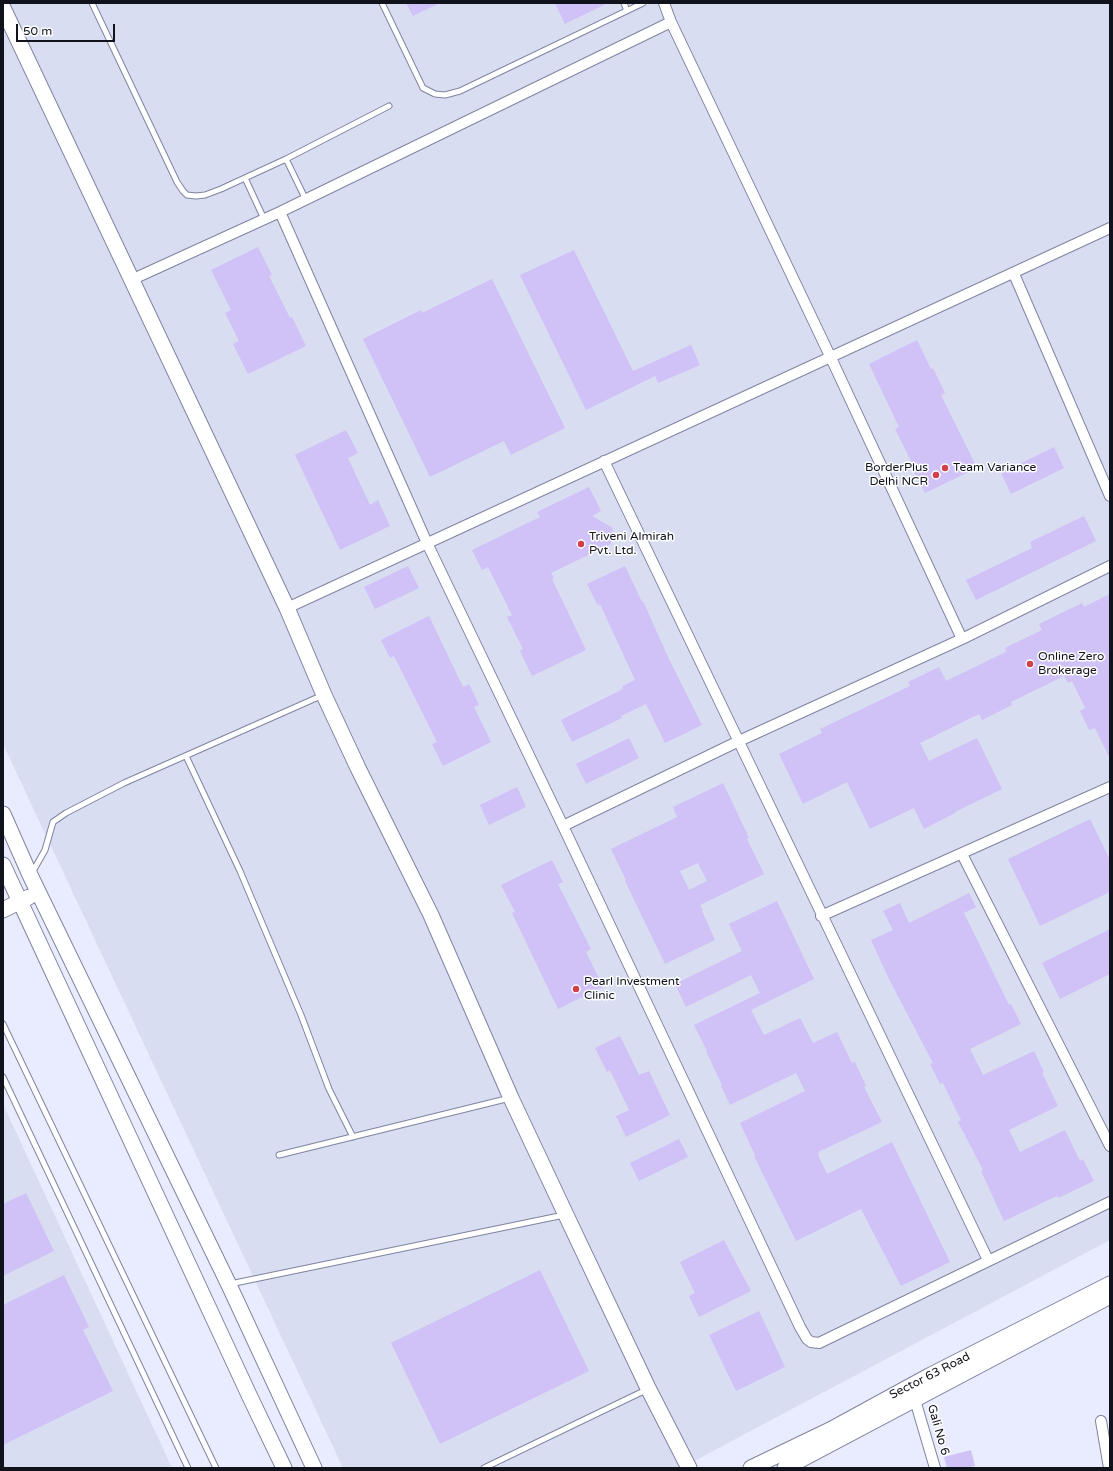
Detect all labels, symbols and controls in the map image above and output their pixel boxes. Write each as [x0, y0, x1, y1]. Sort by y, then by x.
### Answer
scale bar [18, 16, 117, 42]
text: 50 m [23, 24, 52, 38]
place label: BorderPlus Delhi NCR [865, 461, 928, 489]
place label: Team Variance [953, 461, 1036, 475]
marker: Team Variance [940, 463, 950, 473]
marker: BorderPlus Delhi NCR [931, 470, 941, 480]
place label: Triveni Almirah Pvt. Ltd. [589, 530, 674, 558]
marker: Triveni Almirah Pvt. Ltd. [576, 539, 586, 549]
place label: Online Zero Brokerage [1038, 650, 1104, 678]
marker: Online Zero Brokerage [1025, 659, 1035, 669]
place label: Pearl Investment Clinic [584, 975, 680, 1003]
marker: Pearl Investment Clinic [571, 984, 581, 994]
street label: Sector 63 Road [887, 1350, 973, 1402]
street label: Gali No 6 [924, 1403, 952, 1457]

